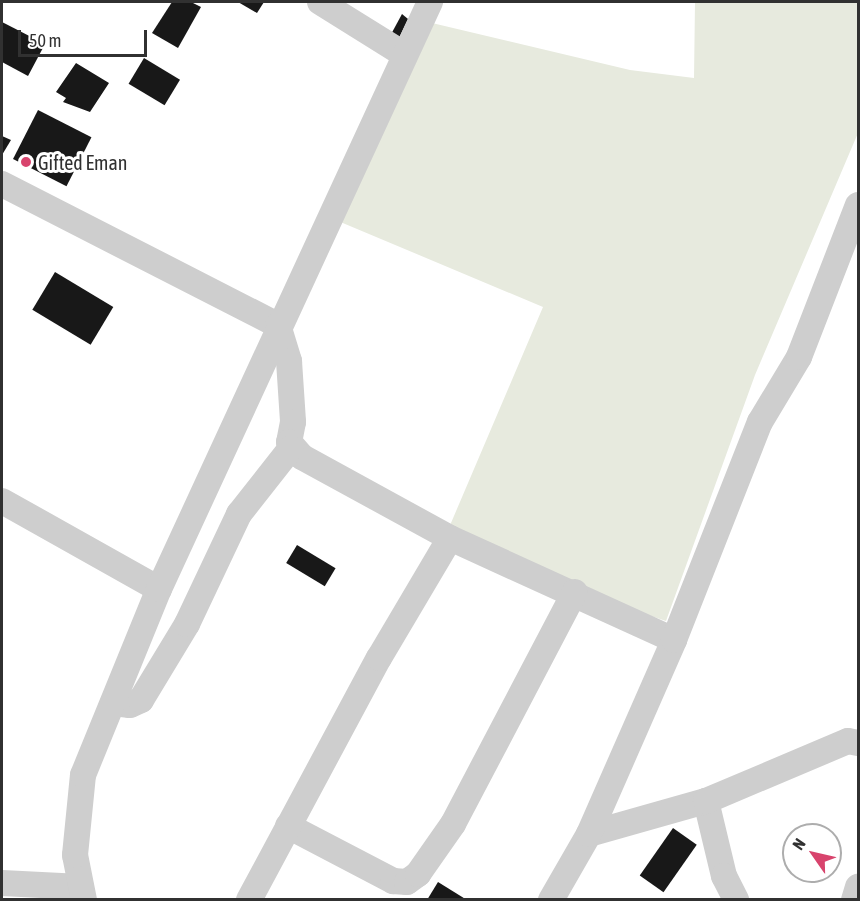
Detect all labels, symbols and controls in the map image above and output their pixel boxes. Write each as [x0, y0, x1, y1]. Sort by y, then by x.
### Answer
scale bar [21, 18, 150, 56]
text: 50 m [29, 30, 61, 51]
place label: Gifted Eman [38, 150, 127, 174]
marker: Gifted Eman [19, 155, 33, 169]
north arrow [782, 823, 842, 883]
text: N [789, 835, 809, 853]

